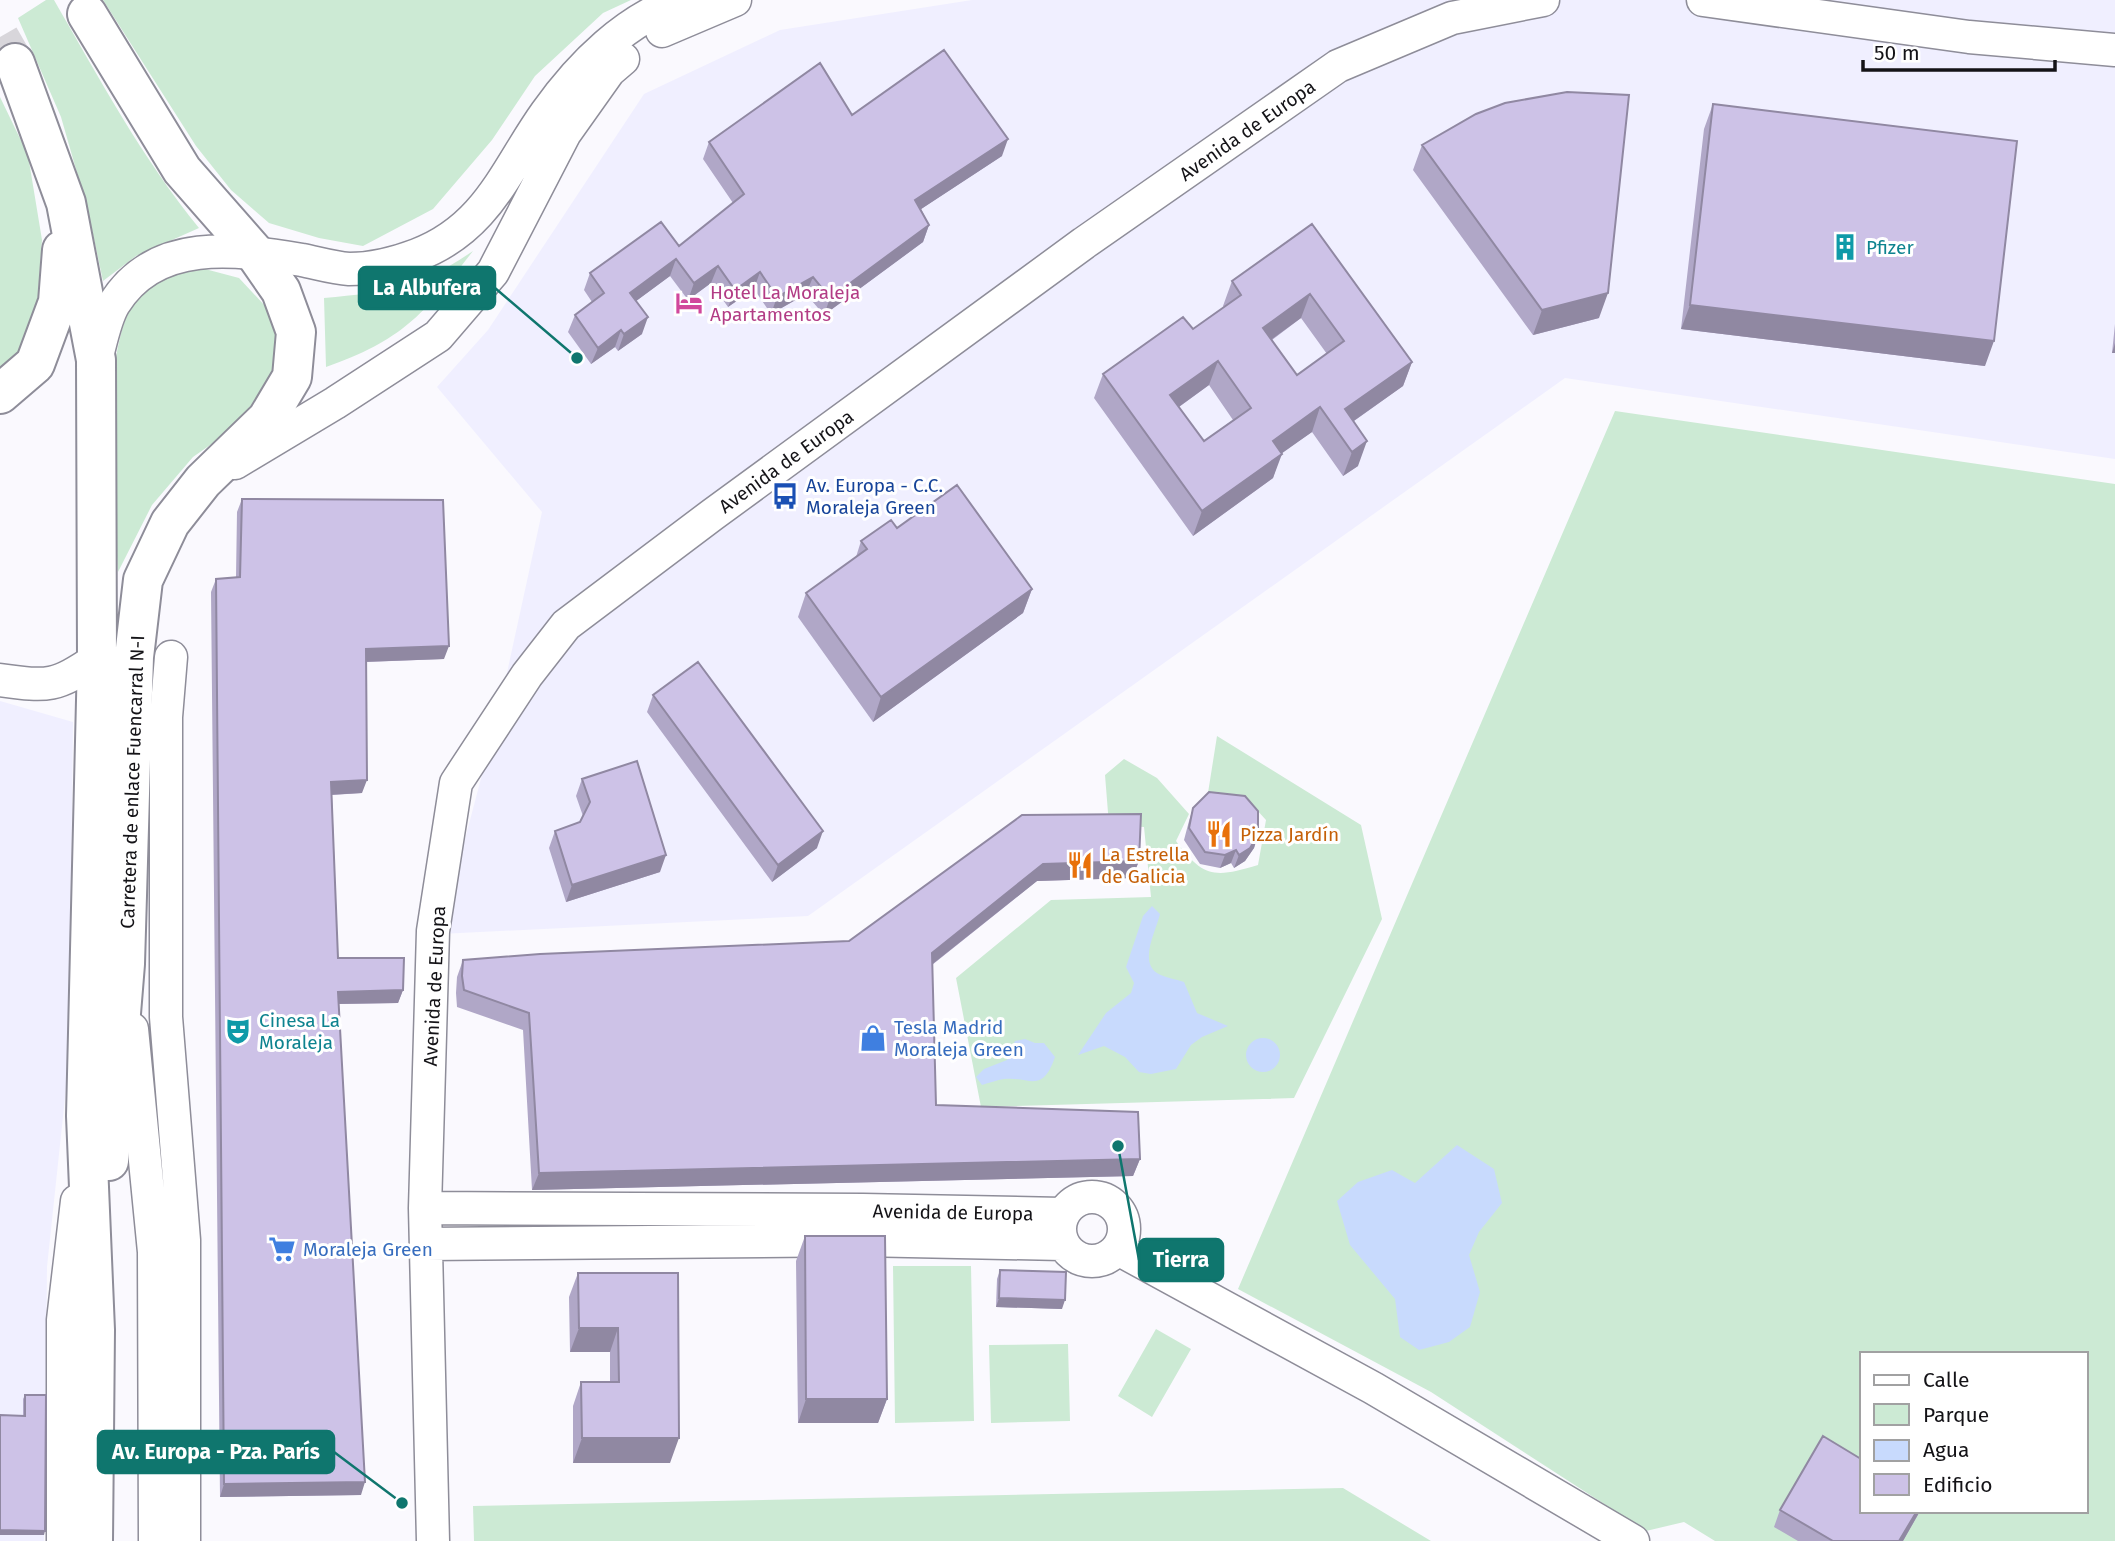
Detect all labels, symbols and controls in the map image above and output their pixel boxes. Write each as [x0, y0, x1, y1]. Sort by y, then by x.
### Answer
scale bar [1863, 28, 2056, 72]
text: 50 m [1874, 40, 1920, 66]
street label: Avenida de Europa [1175, 75, 1320, 186]
building icon: Pfizer [1830, 232, 1860, 262]
place label: Pfizer [1866, 236, 1914, 259]
callout: La Albufera [359, 267, 495, 309]
text: La Albufera [373, 275, 481, 301]
place label: Hotel La Moraleja Apartamentos [710, 281, 860, 326]
hotel icon: Hotel La Moraleja Apartamentos [674, 288, 704, 318]
street label: Avenida de Europa [715, 405, 858, 518]
place label: Av. Europa - C.C. Moraleja Green [806, 474, 943, 519]
bus stop icon: Av. Europa - C.C. Moraleja Green [770, 481, 800, 511]
street label: Carretera de enlace Fuencarral N-I [116, 635, 149, 929]
restaurant icon: Pizza Jardín [1204, 819, 1234, 849]
place label: Pizza Jardín [1240, 823, 1339, 846]
place label: La Estrella de Galicia [1101, 843, 1190, 888]
restaurant icon: La Estrella de Galicia [1065, 850, 1095, 880]
street label: Avenida de Europa [419, 905, 450, 1067]
place label: Cinesa La Moraleja [259, 1009, 340, 1054]
theatre icon: Cinesa La Moraleja [223, 1016, 253, 1046]
place label: Tesla Madrid Moraleja Green [894, 1016, 1024, 1061]
shop icon: Tesla Madrid Moraleja Green [858, 1023, 888, 1053]
street label: Avenida de Europa [872, 1200, 1034, 1225]
supermarket icon: Moraleja Green [267, 1234, 297, 1264]
place label: Moraleja Green [303, 1238, 433, 1261]
callout: Tierra [1139, 1239, 1223, 1281]
text: Tierra [1153, 1247, 1209, 1273]
legend [1860, 1352, 2087, 1513]
text: Calle [1923, 1367, 1969, 1393]
text: Parque [1923, 1402, 1989, 1428]
callout: Av. Europa - Pza. París [98, 1431, 334, 1473]
text: Agua [1923, 1437, 1969, 1463]
text: Av. Europa - Pza. París [111, 1439, 320, 1465]
text: Edificio [1923, 1472, 1993, 1498]

